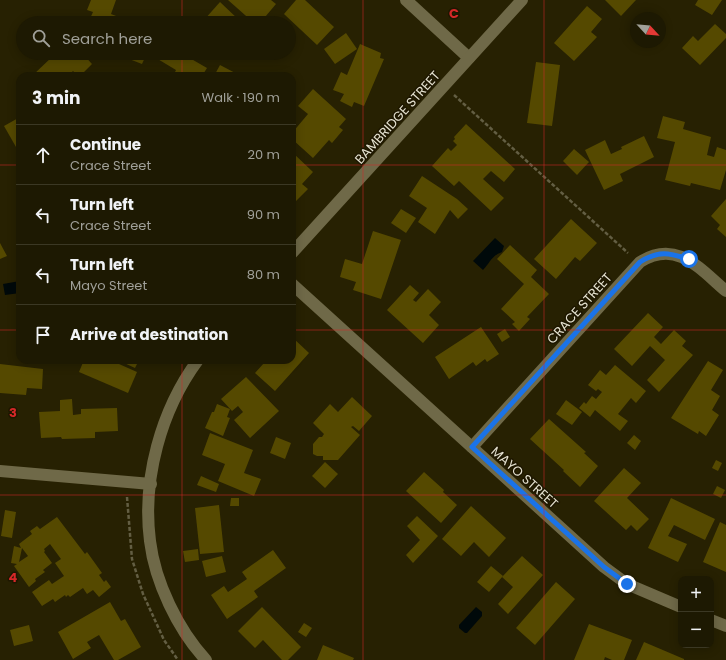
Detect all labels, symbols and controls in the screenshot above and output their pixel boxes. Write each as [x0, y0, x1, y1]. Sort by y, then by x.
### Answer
text: C [449, 4, 459, 23]
north arrow [630, 12, 666, 48]
search box [16, 16, 296, 60]
icon: search [30, 27, 52, 49]
text: Search here [62, 28, 152, 49]
street label: BAMBRIDGE STREET [350, 67, 444, 168]
text: 3 min [32, 86, 80, 110]
text: Walk · 190 m [202, 88, 280, 107]
text: Continue [70, 134, 141, 155]
icon: ahead [32, 144, 54, 166]
text: 20 m [247, 145, 280, 164]
text: Crace Street [70, 156, 151, 175]
text: Turn left [70, 194, 134, 215]
icon: left [32, 204, 54, 226]
text: 90 m [247, 205, 280, 224]
text: Crace Street [70, 216, 151, 235]
route start [680, 250, 698, 268]
text: Turn left [70, 254, 134, 275]
icon: left [32, 264, 54, 286]
text: 80 m [247, 265, 280, 284]
street label: CRACE STREET [542, 269, 616, 348]
text: Mayo Street [70, 276, 147, 295]
icon: arrive [32, 324, 54, 346]
text: Arrive at destination [70, 324, 228, 345]
text: 3 [9, 403, 17, 422]
street label: MAYO STREET [487, 442, 562, 513]
text: 4 [9, 568, 18, 587]
route end [618, 575, 636, 593]
map controls [678, 576, 714, 648]
button: + [678, 576, 714, 612]
button: − [678, 612, 714, 648]

